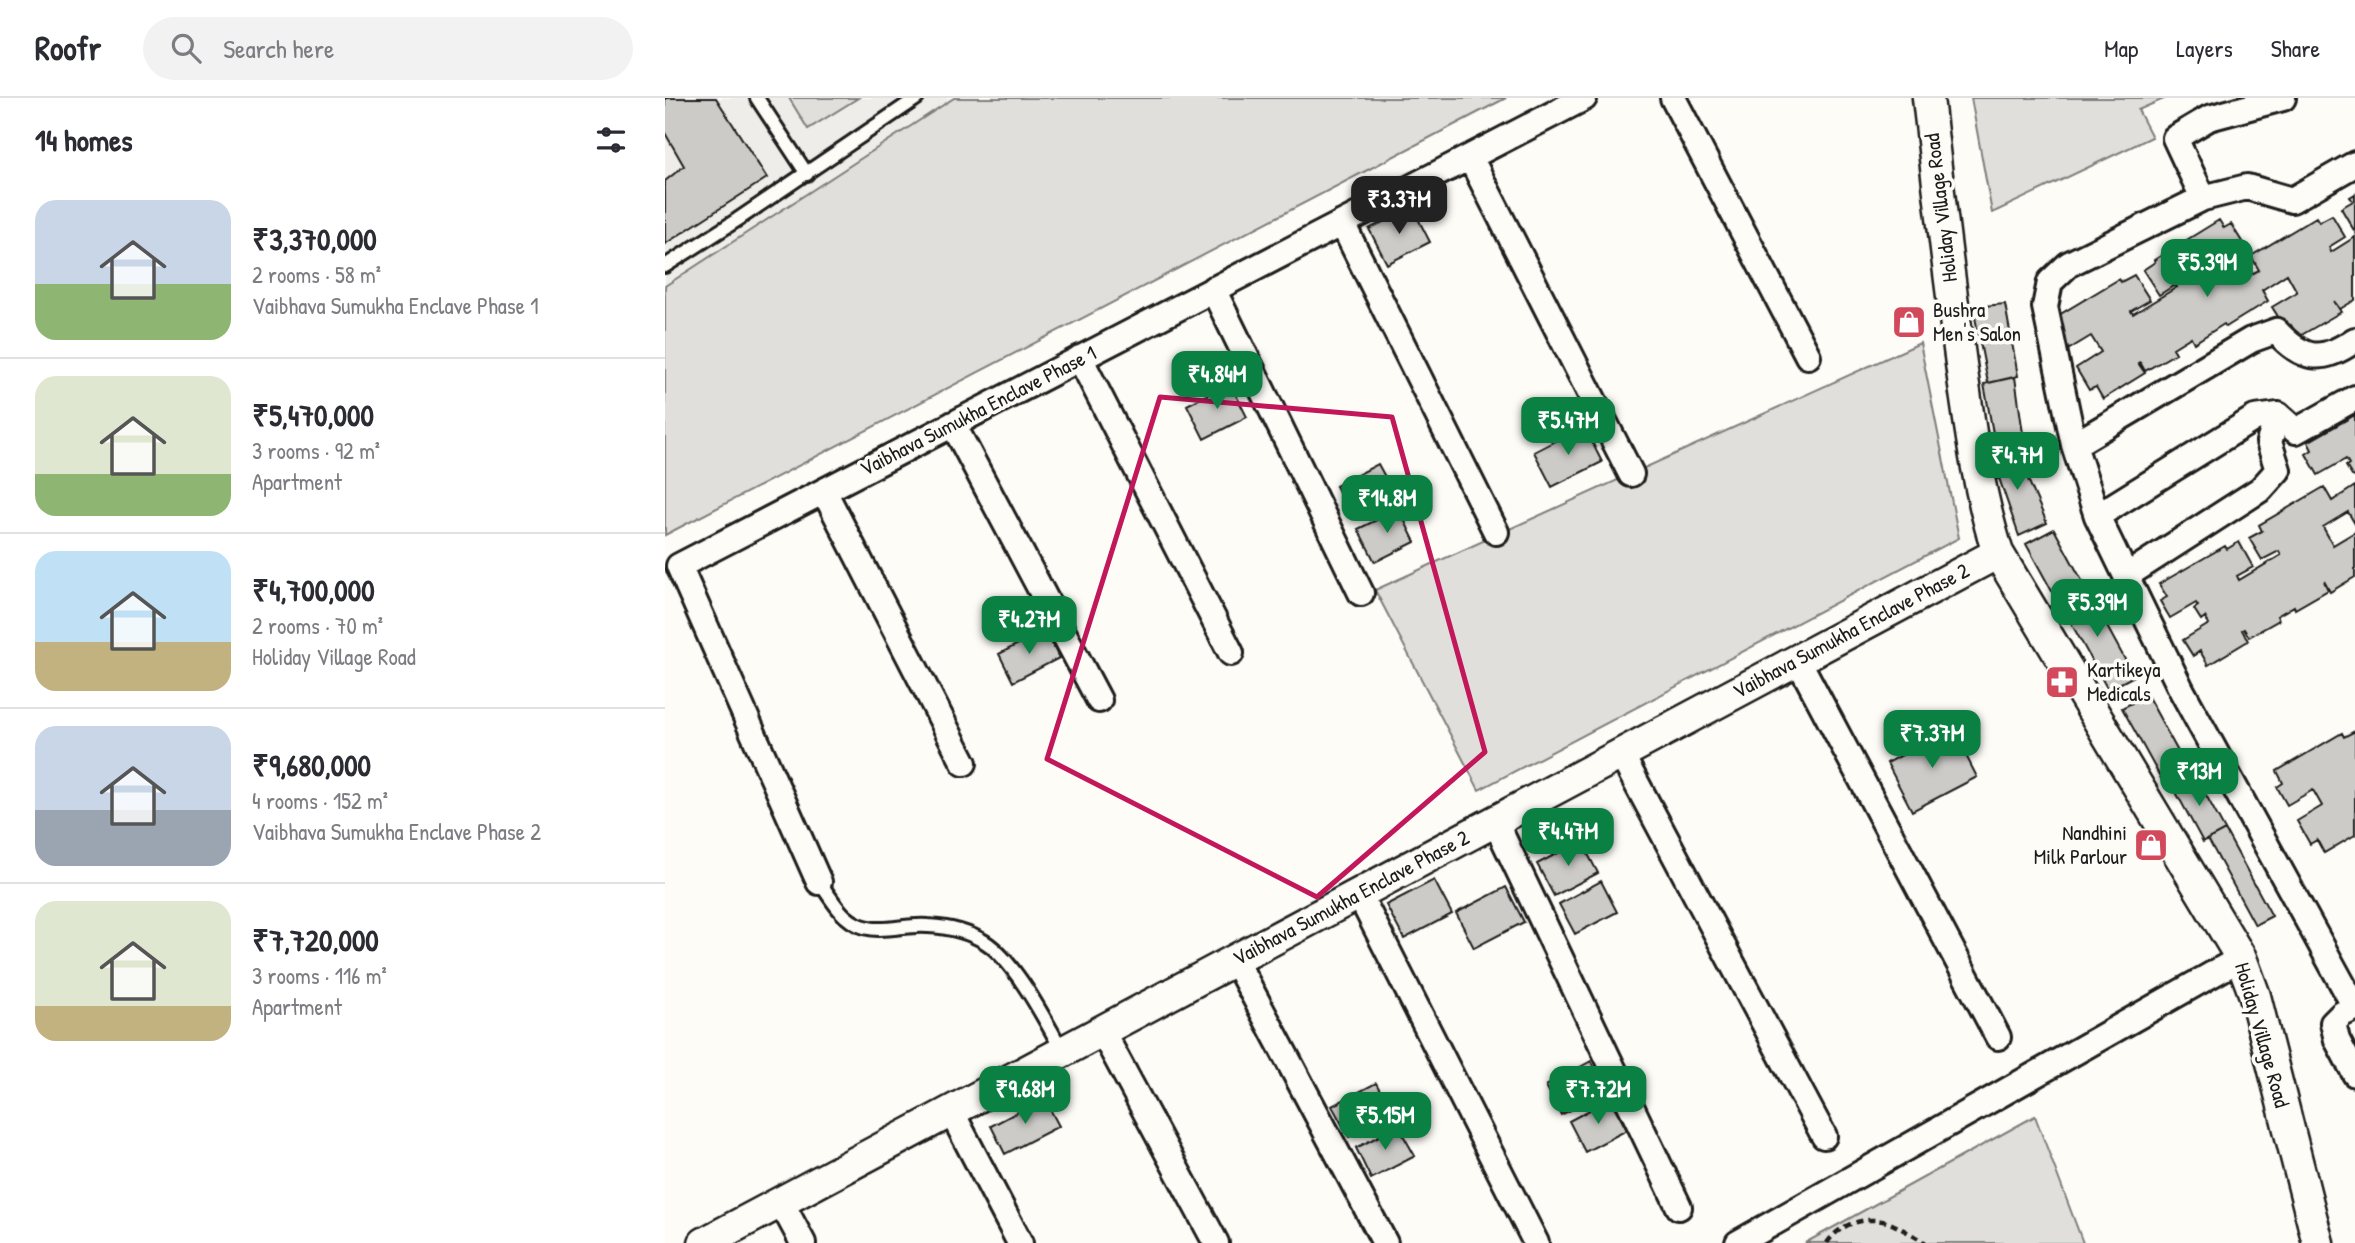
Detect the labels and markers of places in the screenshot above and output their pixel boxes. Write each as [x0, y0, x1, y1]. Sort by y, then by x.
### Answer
pin: ₹3.37M [1342, 176, 1456, 236]
pin: ₹5.39M [2150, 240, 2264, 299]
place label: Bushra Men's Salon [1933, 295, 2021, 348]
shop icon: Bushra Men's Salon [1890, 303, 1928, 341]
pin: ₹4.84M [1160, 352, 1274, 411]
pin: ₹5.47M [1511, 398, 1625, 457]
pin: ₹4.7M [1968, 432, 2066, 492]
pin: ₹14.8M [1330, 476, 1444, 535]
pin: ₹5.39M [2040, 580, 2154, 639]
pin: ₹4.27M [972, 596, 1086, 656]
place label: Kartikeya Medicals [2087, 655, 2160, 708]
pharmacy icon: Kartikeya Medicals [2043, 663, 2081, 701]
pin: ₹7.37M [1875, 710, 1989, 770]
pin: ₹13M [2158, 748, 2240, 808]
pin: ₹4.47M [1511, 808, 1625, 868]
place label: Nandhini Milk Parlour [2034, 818, 2127, 871]
shop icon: Nandhini Milk Parlour [2132, 826, 2170, 864]
pin: ₹9.68M [968, 1066, 1082, 1126]
pin: ₹7.72M [1541, 1066, 1655, 1126]
pin: ₹5.15M [1328, 1093, 1442, 1152]

